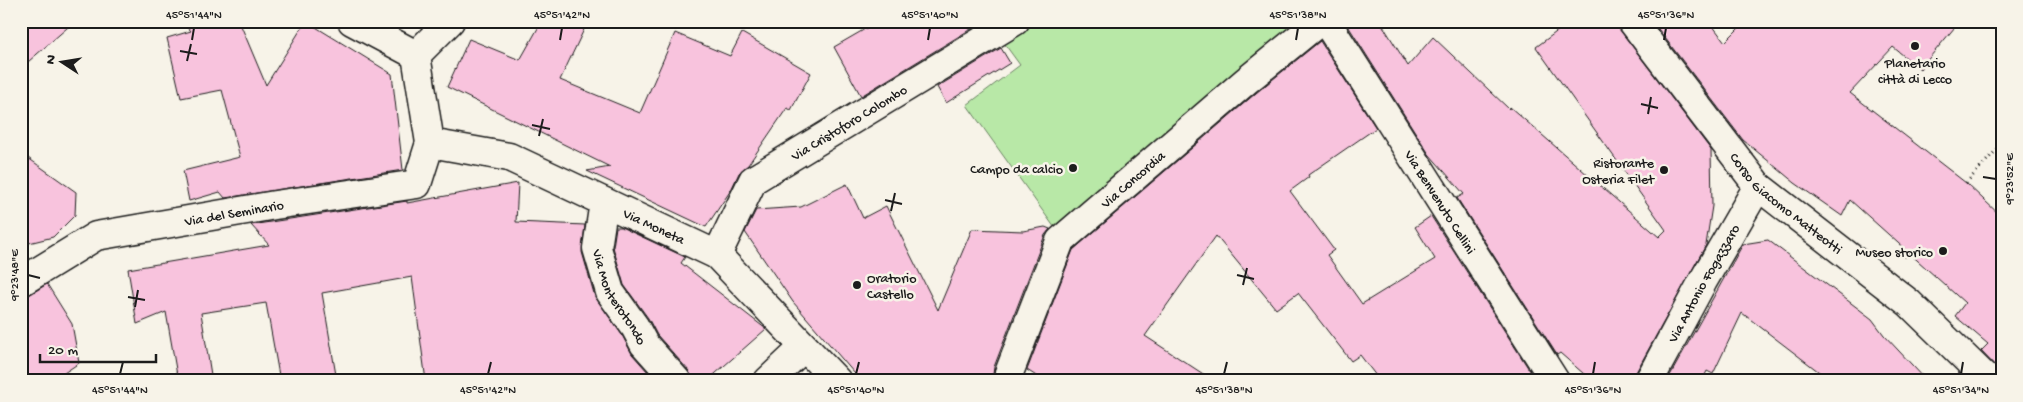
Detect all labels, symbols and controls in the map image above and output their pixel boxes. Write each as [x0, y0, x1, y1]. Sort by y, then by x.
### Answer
text: 45°51'44"N [166, 9, 222, 23]
text: 45°51'42"N [534, 9, 590, 23]
text: 45°51'40"N [902, 9, 959, 23]
text: 45°51'38"N [1269, 9, 1327, 23]
text: 45°51'36"N [1638, 9, 1695, 23]
north arrow [38, 38, 88, 88]
marker: Planetario città di Lecco [1909, 40, 1921, 52]
text: N [42, 54, 61, 66]
place label: Planetario città di Lecco [1878, 56, 1952, 89]
street label: Via Cristoforo Colombo [788, 82, 911, 166]
street label: Via Concordia [1098, 147, 1171, 214]
street label: Via Benvenuto Cellini [1399, 147, 1478, 258]
street label: Corso Giacomo Matteotti [1725, 150, 1845, 259]
text: 9°23'52"E [2004, 153, 2018, 206]
place label: Ristorante Osteria Filet [1582, 156, 1655, 189]
place label: Campo da calcio [970, 162, 1063, 179]
marker: Campo da calcio [1067, 162, 1079, 174]
marker: Ristorante Osteria Filet [1658, 164, 1670, 176]
street label: Via del Seminario [183, 198, 285, 232]
street label: Via Moneta [619, 206, 688, 250]
street label: Via Antonio Fogazzaro [1665, 222, 1745, 347]
place label: Museo storico [1856, 245, 1933, 262]
marker: Museo storico [1937, 245, 1949, 257]
street label: Via Monterotondo [587, 247, 649, 349]
text: 9°23'48"E [9, 249, 23, 302]
place label: Oratorio Castello [867, 271, 916, 304]
marker: Oratorio Castello [851, 279, 863, 291]
scale bar [40, 332, 156, 364]
text: 20 m [48, 342, 78, 360]
text: 45°51'44"N [92, 384, 148, 398]
text: 45°51'42"N [460, 384, 516, 398]
text: 45°51'40"N [828, 384, 885, 398]
text: 45°51'38"N [1195, 384, 1253, 398]
text: 45°51'36"N [1565, 384, 1622, 398]
text: 45°51'34"N [1933, 384, 1989, 398]

